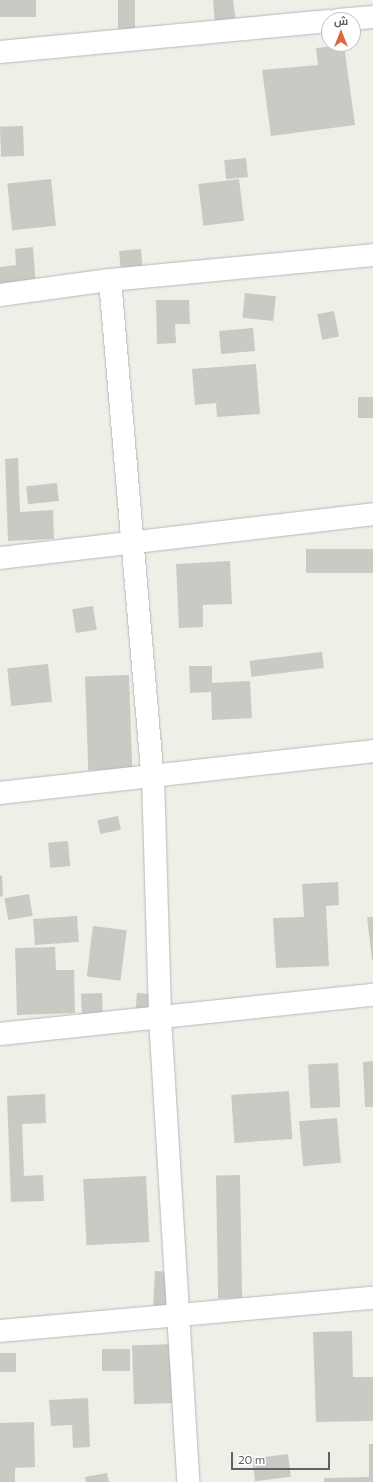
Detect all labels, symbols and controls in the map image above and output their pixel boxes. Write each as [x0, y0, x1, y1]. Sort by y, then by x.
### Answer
north arrow [321, 12, 361, 52]
text: ش [334, 14, 348, 27]
scale bar [233, 1444, 332, 1470]
text: 20 m [238, 1452, 265, 1466]

